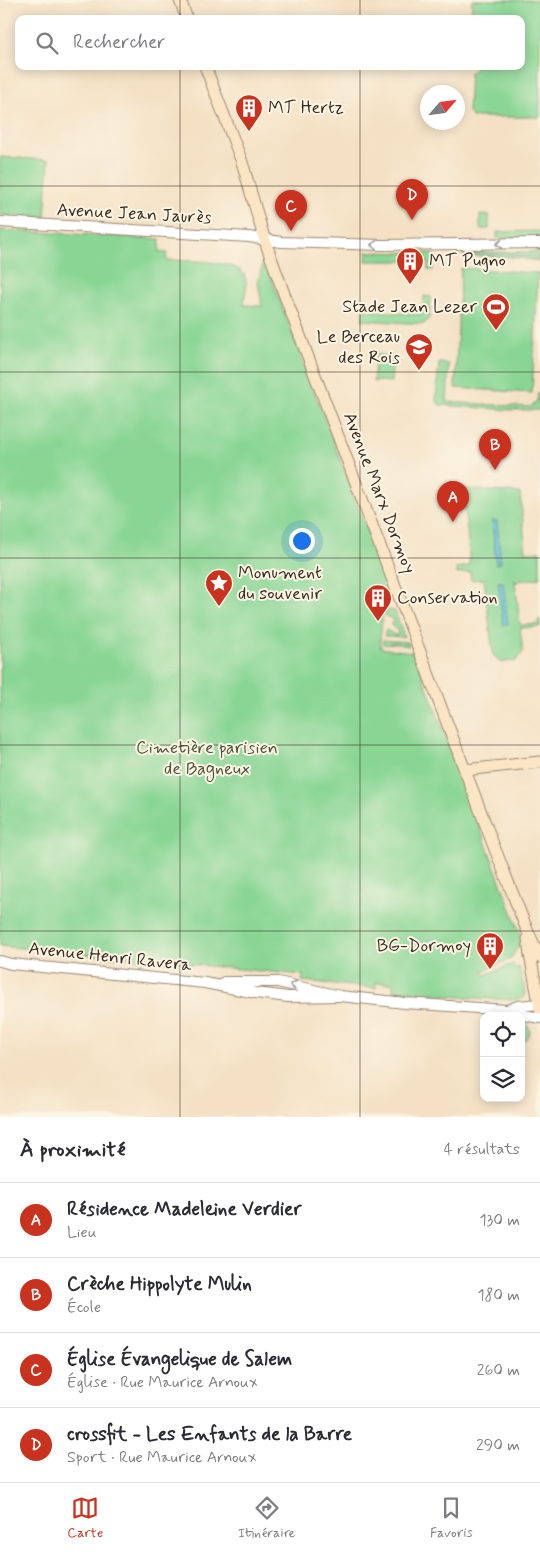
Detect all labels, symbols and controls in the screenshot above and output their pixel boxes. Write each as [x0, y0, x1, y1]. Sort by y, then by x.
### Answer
search box [15, 15, 525, 70]
icon: search [33, 29, 61, 57]
text: Rechercher [73, 30, 165, 55]
north arrow [420, 85, 465, 130]
building icon: MT Hertz [234, 93, 264, 132]
place label: MT Hertz [268, 96, 344, 120]
pin: D [396, 179, 428, 220]
pin: C [275, 190, 307, 231]
street label: Avenue Jean Jaurès [56, 198, 212, 230]
one-way arrow [495, 239, 502, 249]
one-way arrow [370, 240, 378, 250]
building icon: MT Pugno [395, 246, 425, 285]
place label: MT Pugno [429, 249, 506, 273]
sports icon: Stade Jean Lezer [481, 292, 511, 331]
place label: Stade Jean Lezer [342, 295, 478, 319]
place label: Le Berceau des Rois [317, 325, 400, 370]
school or university icon: Le Berceau des Rois [404, 332, 434, 371]
street label: Avenue Marx Dormoy [337, 409, 421, 577]
pin: B [479, 429, 511, 470]
pin: A [437, 481, 469, 522]
your location [289, 528, 315, 554]
place label: Monument du souvenir [238, 561, 323, 606]
place icon: Monument du souvenir [204, 568, 234, 607]
building icon: Conservation [363, 583, 393, 622]
place label: Conservation [397, 586, 498, 610]
park label: Cimetière parisien de Bagneux [136, 736, 278, 782]
building icon: BG-Dormoy [475, 931, 505, 970]
place label: BG-Dormoy [377, 934, 471, 958]
street label: Avenue Henri Ravera [27, 936, 193, 978]
one-way arrow [288, 980, 297, 991]
map controls [480, 1012, 525, 1102]
button: locate [480, 1012, 525, 1057]
button: layers [480, 1057, 525, 1102]
text: À proximité [20, 1136, 126, 1164]
text: 4 résultats [444, 1139, 520, 1160]
text: Résidence Madeleine Verdier [67, 1197, 301, 1222]
text: A [31, 1210, 41, 1231]
text: 130 m [479, 1210, 520, 1231]
text: Lieu [67, 1222, 97, 1243]
text: Crèche Hippolyte Mulin [67, 1272, 252, 1297]
text: B [31, 1285, 41, 1306]
text: 180 m [477, 1285, 520, 1306]
text: École [67, 1297, 101, 1318]
text: Église Évangelique de Salem [67, 1347, 292, 1372]
text: C [30, 1360, 42, 1381]
text: 260 m [477, 1360, 520, 1381]
text: Église · Rue Maurice Arnoux [67, 1372, 258, 1393]
text: crossfit - Les Enfants de la Barre [67, 1422, 352, 1447]
text: D [30, 1435, 42, 1456]
text: 290 m [476, 1435, 520, 1456]
text: Sport · Rue Maurice Arnoux [67, 1447, 256, 1468]
tab: Carte [67, 1494, 103, 1542]
tab: Itinéraire [238, 1494, 295, 1542]
tab: Favoris [430, 1494, 473, 1542]

